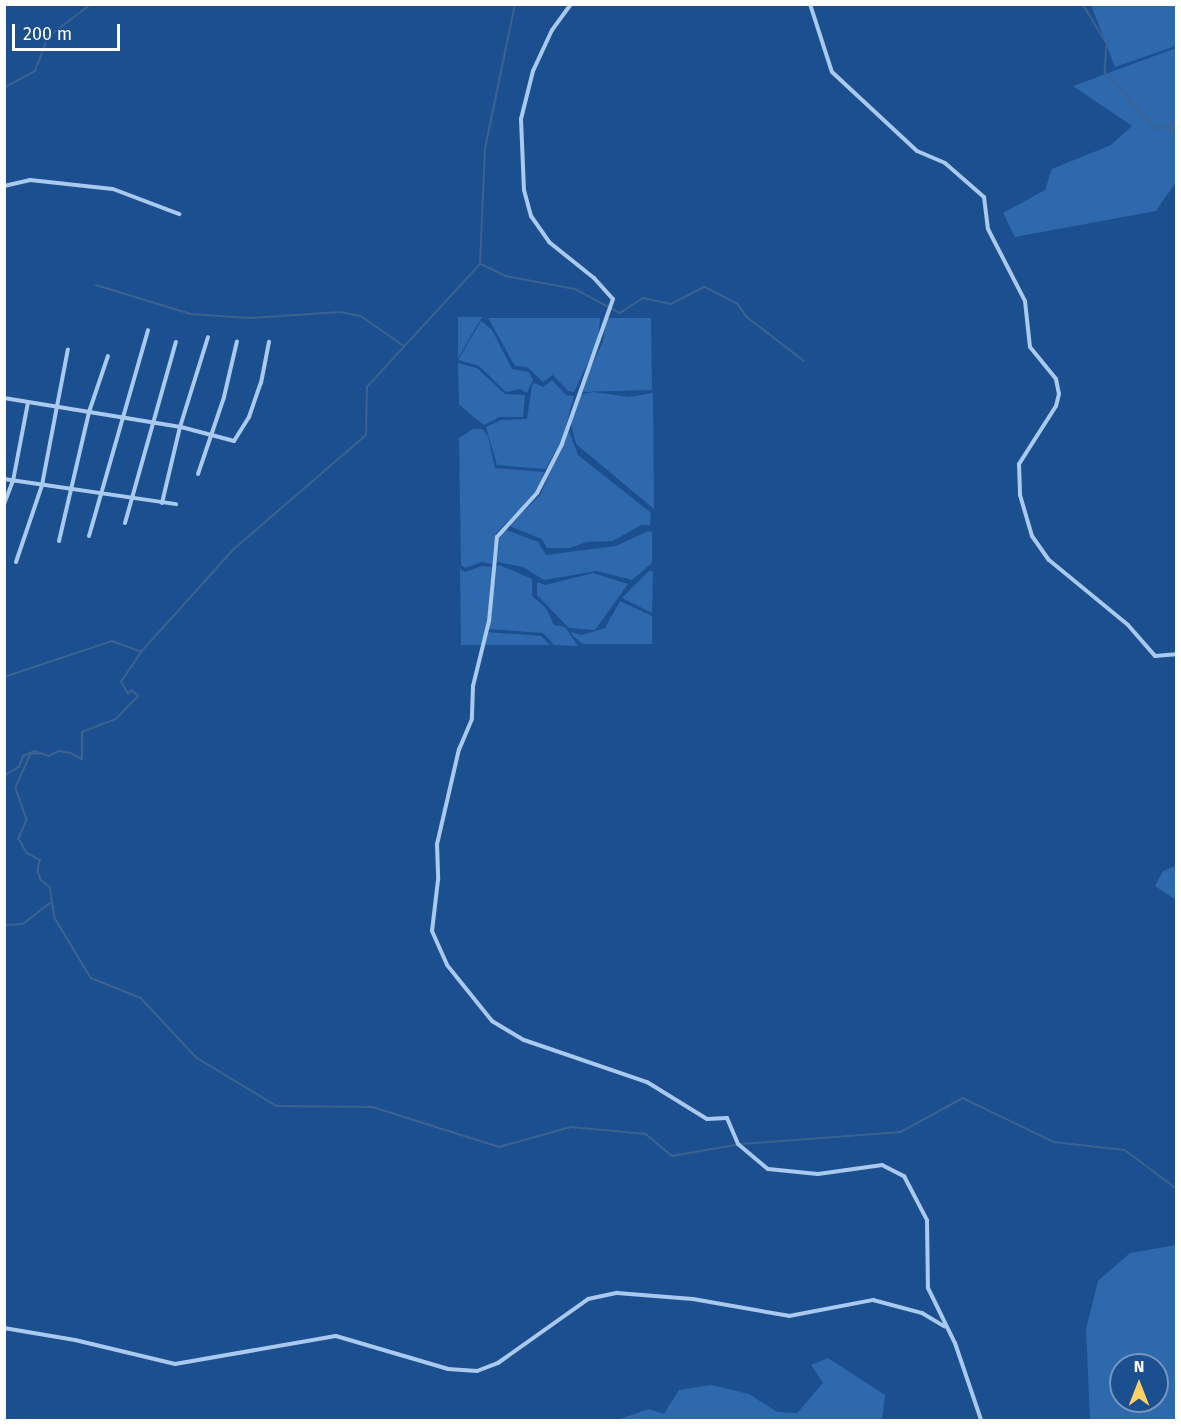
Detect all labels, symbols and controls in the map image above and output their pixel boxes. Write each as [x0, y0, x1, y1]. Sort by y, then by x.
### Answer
scale bar [15, 12, 123, 50]
text: 200 m [23, 23, 72, 45]
north arrow [1109, 1353, 1169, 1413]
text: N [1134, 1357, 1144, 1376]

